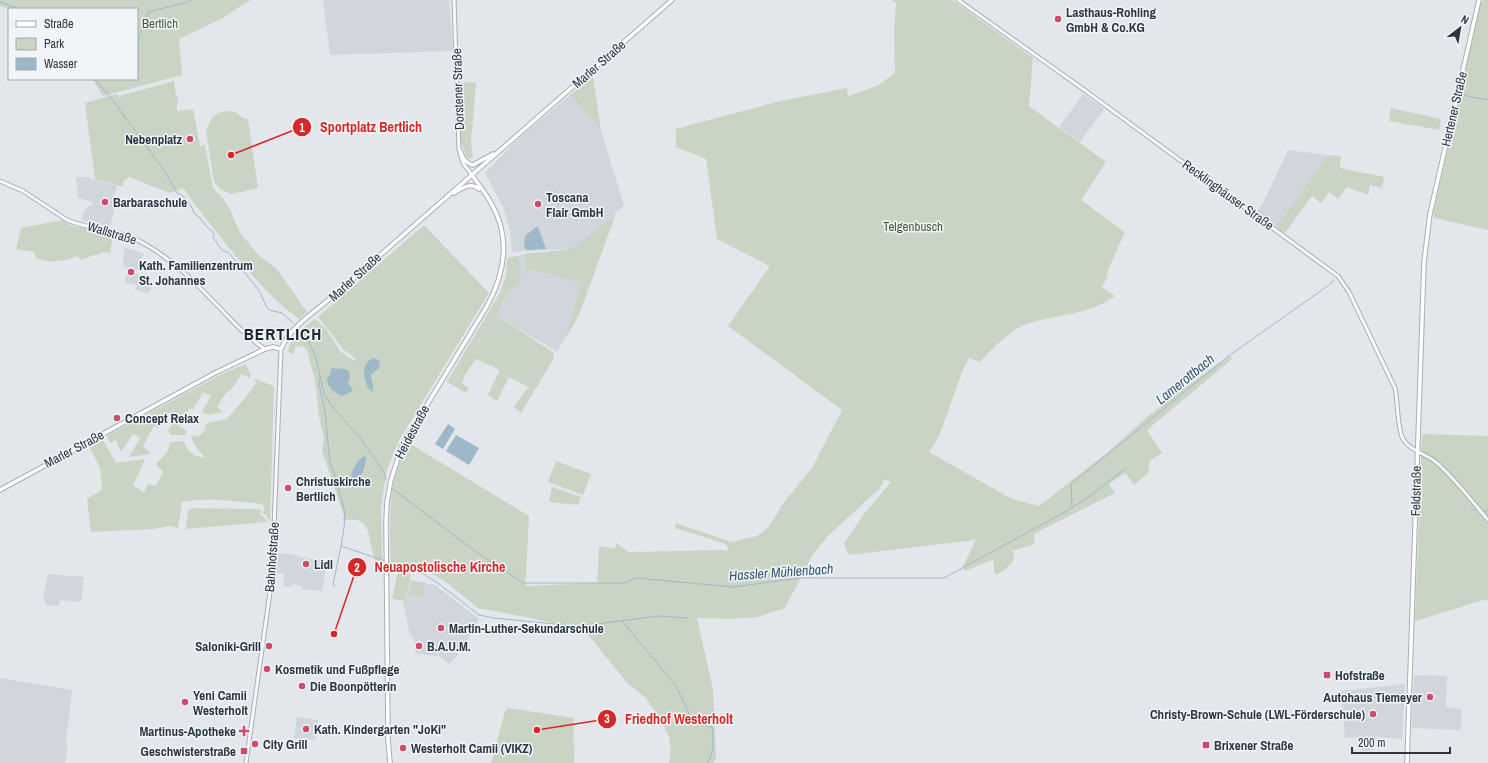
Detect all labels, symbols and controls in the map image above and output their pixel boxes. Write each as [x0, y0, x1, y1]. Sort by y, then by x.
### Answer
place label: Lasthaus-Rohling GmbH & Co.KG [1066, 4, 1157, 36]
legend [8, 8, 138, 80]
north arrow [1440, 8, 1480, 48]
text: N [1459, 12, 1472, 27]
marker: Lasthaus-Rohling GmbH & Co.KG [1053, 14, 1063, 24]
park label: Bertlich [142, 15, 178, 32]
text: Straße [44, 16, 74, 32]
text: Park [44, 36, 64, 52]
street label: Marler Straße [569, 36, 629, 92]
street label: Dorstener Straße [448, 48, 468, 130]
text: Wasser [44, 56, 78, 72]
street label: Hertener Straße [1437, 70, 1471, 148]
callout: Sportplatz Bertlich [292, 114, 430, 140]
text: Sportplatz Bertlich [320, 118, 422, 136]
text: 1 [299, 120, 305, 136]
place label: Nebenplatz [125, 131, 183, 148]
marker: Nebenplatz [185, 134, 195, 144]
street label: Recklinghäuser Straße [1179, 156, 1277, 234]
place label: Toscana Flair GmbH [546, 189, 603, 221]
place label: Barbaraschule [113, 194, 187, 211]
marker: Barbaraschule [100, 197, 110, 207]
marker: Toscana Flair GmbH [533, 199, 543, 209]
street label: Wallstraße [85, 217, 139, 249]
park label: Telgenbusch [883, 218, 943, 235]
street label: Marler Straße [325, 249, 385, 305]
place label: Kath. Familienzentrum St. Johannes [139, 257, 253, 289]
marker: Kath. Familienzentrum St. Johannes [126, 267, 136, 277]
district label: BERTLICH [244, 322, 322, 345]
water label: Lamerottbach [1152, 350, 1218, 408]
street label: Heidestraße [391, 402, 433, 462]
place label: Concept Relax [125, 410, 199, 427]
marker: Concept Relax [112, 413, 122, 423]
street label: Marler Straße [41, 426, 107, 472]
street label: Feldstraße [1407, 466, 1425, 516]
place label: Christuskirche Bertlich [296, 473, 371, 505]
marker: Christuskirche Bertlich [283, 483, 293, 493]
street label: Bahnhofstraße [261, 521, 283, 592]
callout: Neuapostolische Kirche [347, 554, 513, 580]
place label: Lidl [314, 556, 333, 573]
text: Neuapostolische Kirche [375, 558, 505, 576]
marker: Lidl [301, 559, 311, 569]
water label: Hassler Mühlenbach [728, 559, 834, 585]
text: 2 [354, 560, 360, 576]
place label: Martin-Luther-Sekundarschule [449, 620, 604, 637]
marker: Martin-Luther-Sekundarschule [436, 623, 446, 633]
place label: Saloniki-Grill [195, 638, 261, 655]
place label: B.A.U.M. [427, 638, 471, 655]
marker: Saloniki-Grill [264, 641, 274, 651]
marker: B.A.U.M. [414, 641, 424, 651]
place label: Kosmetik und Fußpflege [275, 661, 399, 678]
marker: Kosmetik und Fußpflege [262, 664, 272, 674]
place label: Hofstraße [1335, 667, 1385, 684]
marker: Hofstraße [1322, 670, 1332, 680]
place label: Die Boonpötterin [310, 678, 396, 695]
marker: Die Boonpötterin [297, 681, 307, 691]
place label: Yeni Camii Westerholt [193, 687, 248, 719]
place label: Autohaus Tiemeyer [1323, 689, 1423, 706]
marker: Autohaus Tiemeyer [1425, 692, 1435, 702]
marker: Yeni Camii Westerholt [180, 697, 190, 707]
callout: Friedhof Westerholt [597, 706, 741, 732]
place label: Christy-Brown-Schule (LWL-Förderschule) [1150, 706, 1365, 723]
marker: Christy-Brown-Schule (LWL-Förderschule) [1368, 709, 1378, 719]
text: Friedhof Westerholt [625, 710, 733, 728]
text: 3 [604, 711, 610, 727]
place label: Kath. Kindergarten "JoKi" [314, 721, 446, 738]
place label: Martinus-Apotheke [139, 723, 236, 740]
marker: Kath. Kindergarten "JoKi" [301, 724, 311, 734]
marker: Martinus-Apotheke [239, 726, 249, 736]
scale bar [1352, 729, 1450, 755]
text: 200 m [1358, 735, 1385, 751]
place label: City Grill [263, 736, 307, 753]
place label: Brixener Straße [1214, 737, 1293, 754]
marker: City Grill [250, 739, 260, 749]
place label: Westerholt Camii (VIKZ) [411, 740, 533, 757]
marker: Brixener Straße [1201, 740, 1211, 750]
place label: Geschwisterstraße [141, 743, 236, 760]
marker: Westerholt Camii (VIKZ) [398, 743, 408, 753]
marker: Geschwisterstraße [239, 746, 249, 756]

